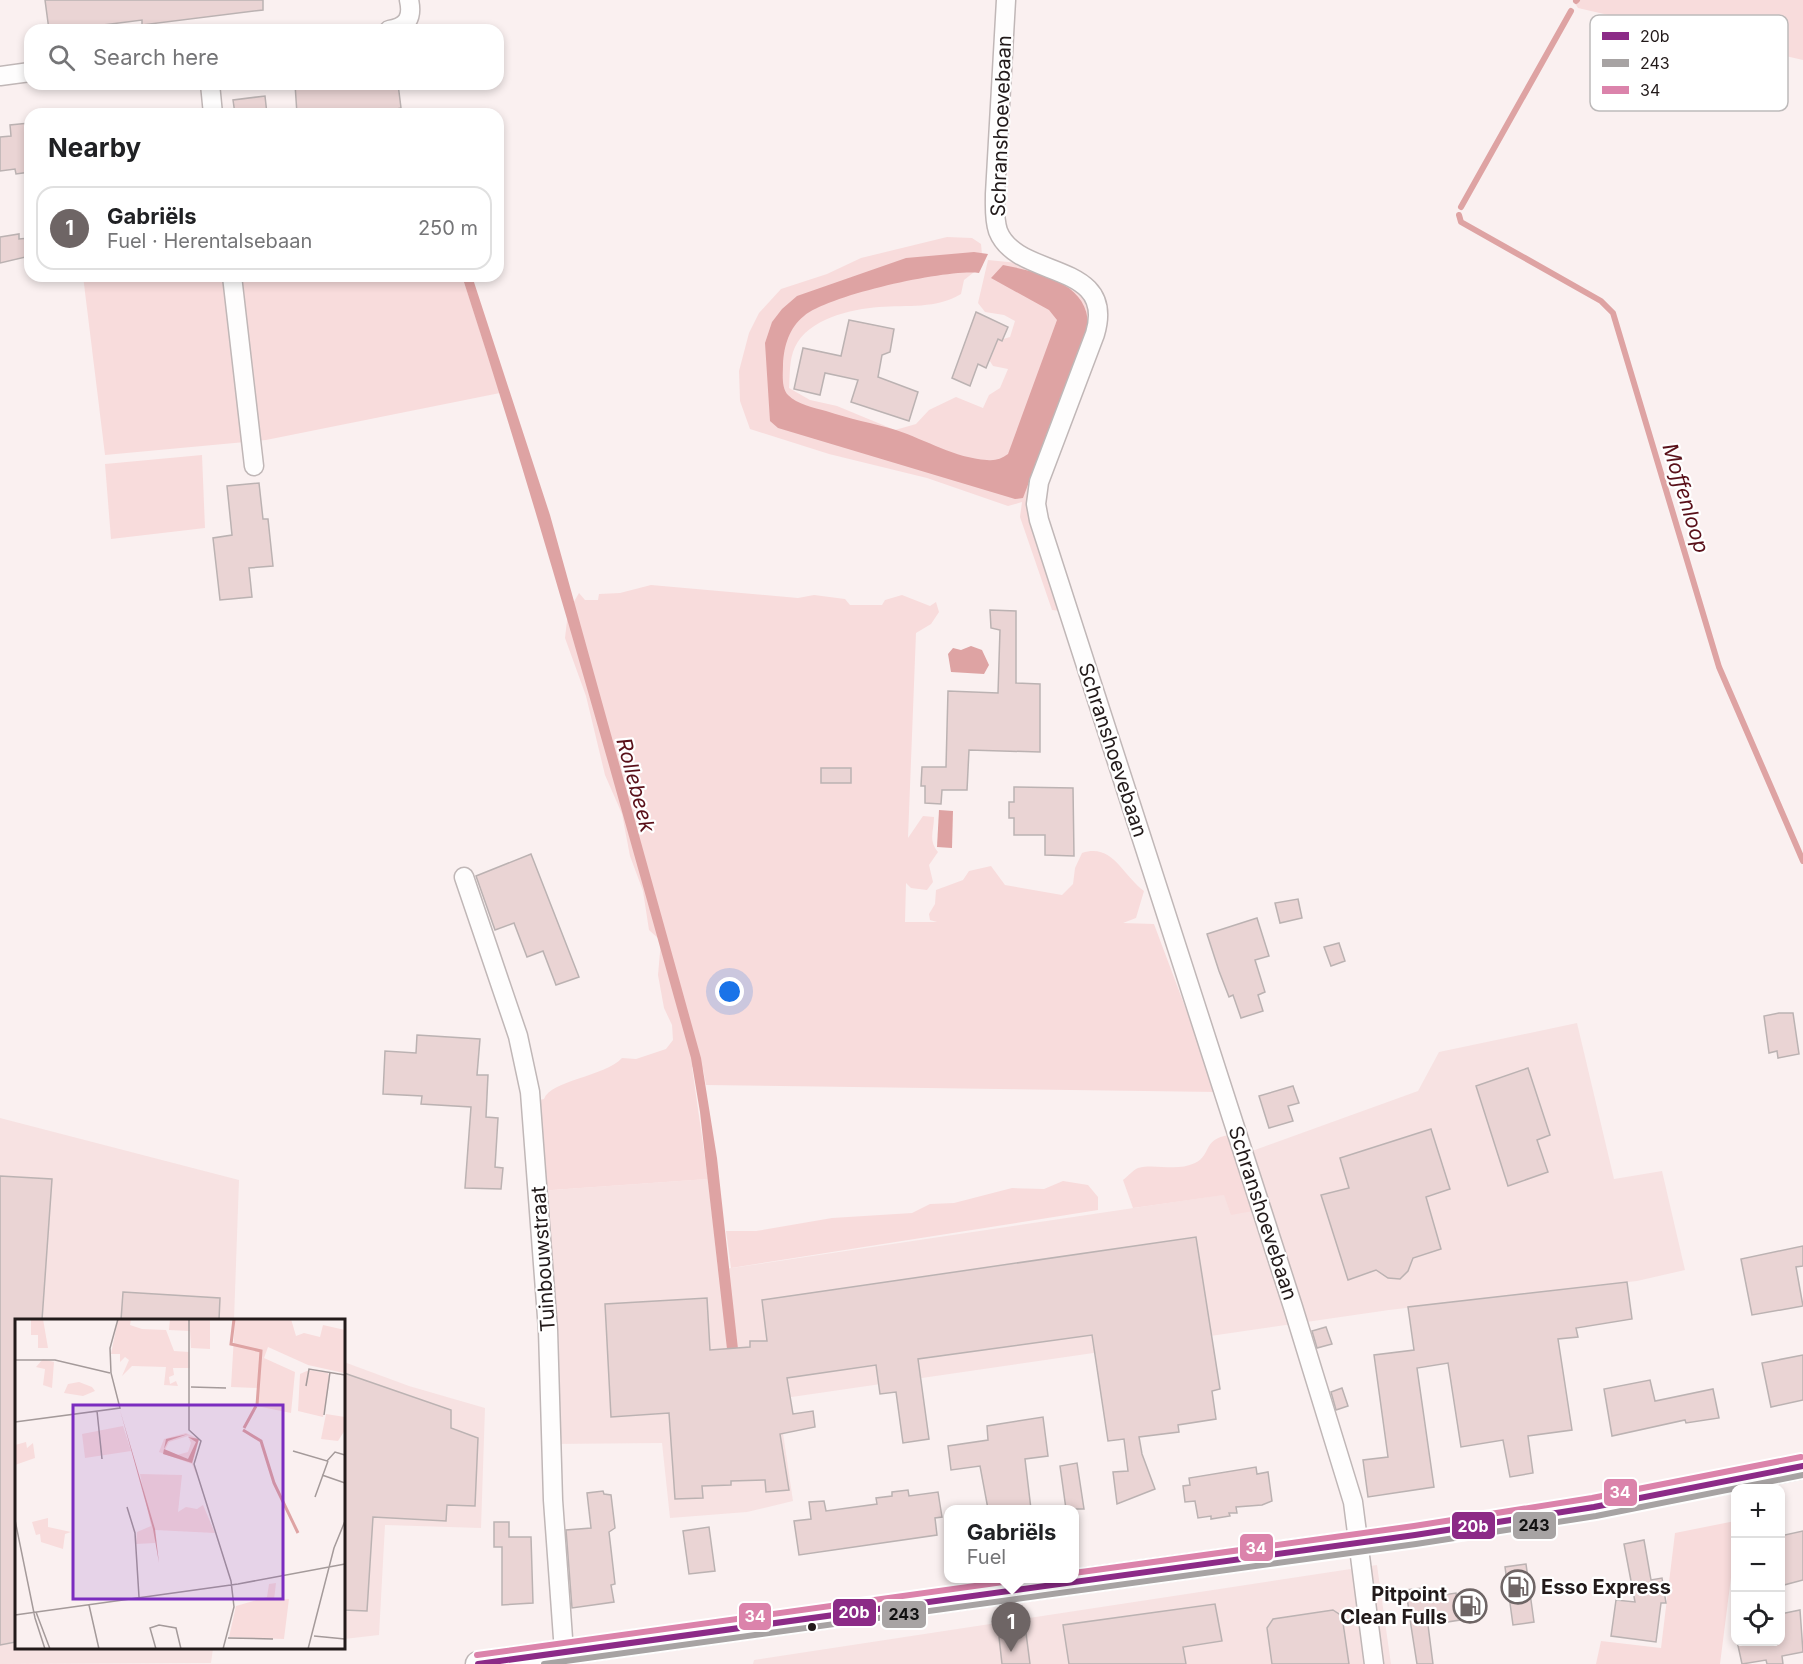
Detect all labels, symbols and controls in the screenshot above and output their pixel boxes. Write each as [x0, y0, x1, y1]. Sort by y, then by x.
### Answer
legend [1590, 15, 1788, 111]
search box [24, 24, 504, 90]
text: 20b [1640, 26, 1670, 46]
street label: Schranshoevebaan [986, 35, 1016, 217]
icon: search [45, 41, 78, 74]
text: Search here [93, 44, 219, 70]
text: 243 [1640, 53, 1670, 73]
text: 34 [1640, 80, 1660, 100]
text: Nearby [48, 132, 141, 163]
text: Gabriëls [107, 203, 197, 229]
text: 1 [65, 216, 74, 240]
text: 250 m [418, 216, 478, 240]
text: Fuel · Herentalsebaan [107, 229, 312, 253]
water label: Moffenloop [1657, 440, 1715, 556]
street label: Schranshoevebaan [1074, 660, 1152, 840]
water label: Rollebeek [611, 735, 661, 835]
your location [715, 977, 744, 1006]
street label: Schranshoevebaan [1224, 1123, 1302, 1303]
street label: Tuinbouwstraat [526, 1185, 560, 1333]
inset map [15, 1319, 345, 1649]
line badge: 34 [1603, 1478, 1638, 1507]
text: 34 [1609, 1482, 1631, 1502]
map controls [1731, 1484, 1785, 1646]
button: + [1731, 1484, 1785, 1538]
popup [944, 1505, 1079, 1583]
line badge: 20b [1451, 1511, 1496, 1540]
line badge: 243 [1512, 1511, 1557, 1540]
text: 243 [1519, 1515, 1549, 1535]
text: 20b [1458, 1516, 1488, 1536]
text: Gabriëls [967, 1519, 1056, 1545]
line badge: 34 [1239, 1533, 1274, 1562]
text: 34 [1245, 1538, 1267, 1558]
button: − [1731, 1538, 1785, 1592]
text: Fuel [967, 1545, 1006, 1569]
fuel station icon: Esso Express [1500, 1569, 1536, 1605]
place label: Esso Express [1541, 1575, 1671, 1599]
place label: Pitpoint Clean Fulls [1340, 1582, 1447, 1629]
fuel station icon: Pitpoint Clean Fulls [1452, 1588, 1488, 1624]
button: locate [1731, 1592, 1785, 1646]
line badge: 20b [832, 1598, 877, 1627]
line badge: 243 [881, 1600, 927, 1629]
line badge: 34 [738, 1602, 772, 1631]
text: 20b [839, 1602, 869, 1622]
pin: 1 [992, 1602, 1030, 1652]
text: 243 [889, 1604, 919, 1624]
text: 34 [744, 1606, 766, 1626]
unlabelled marker [806, 1621, 818, 1633]

